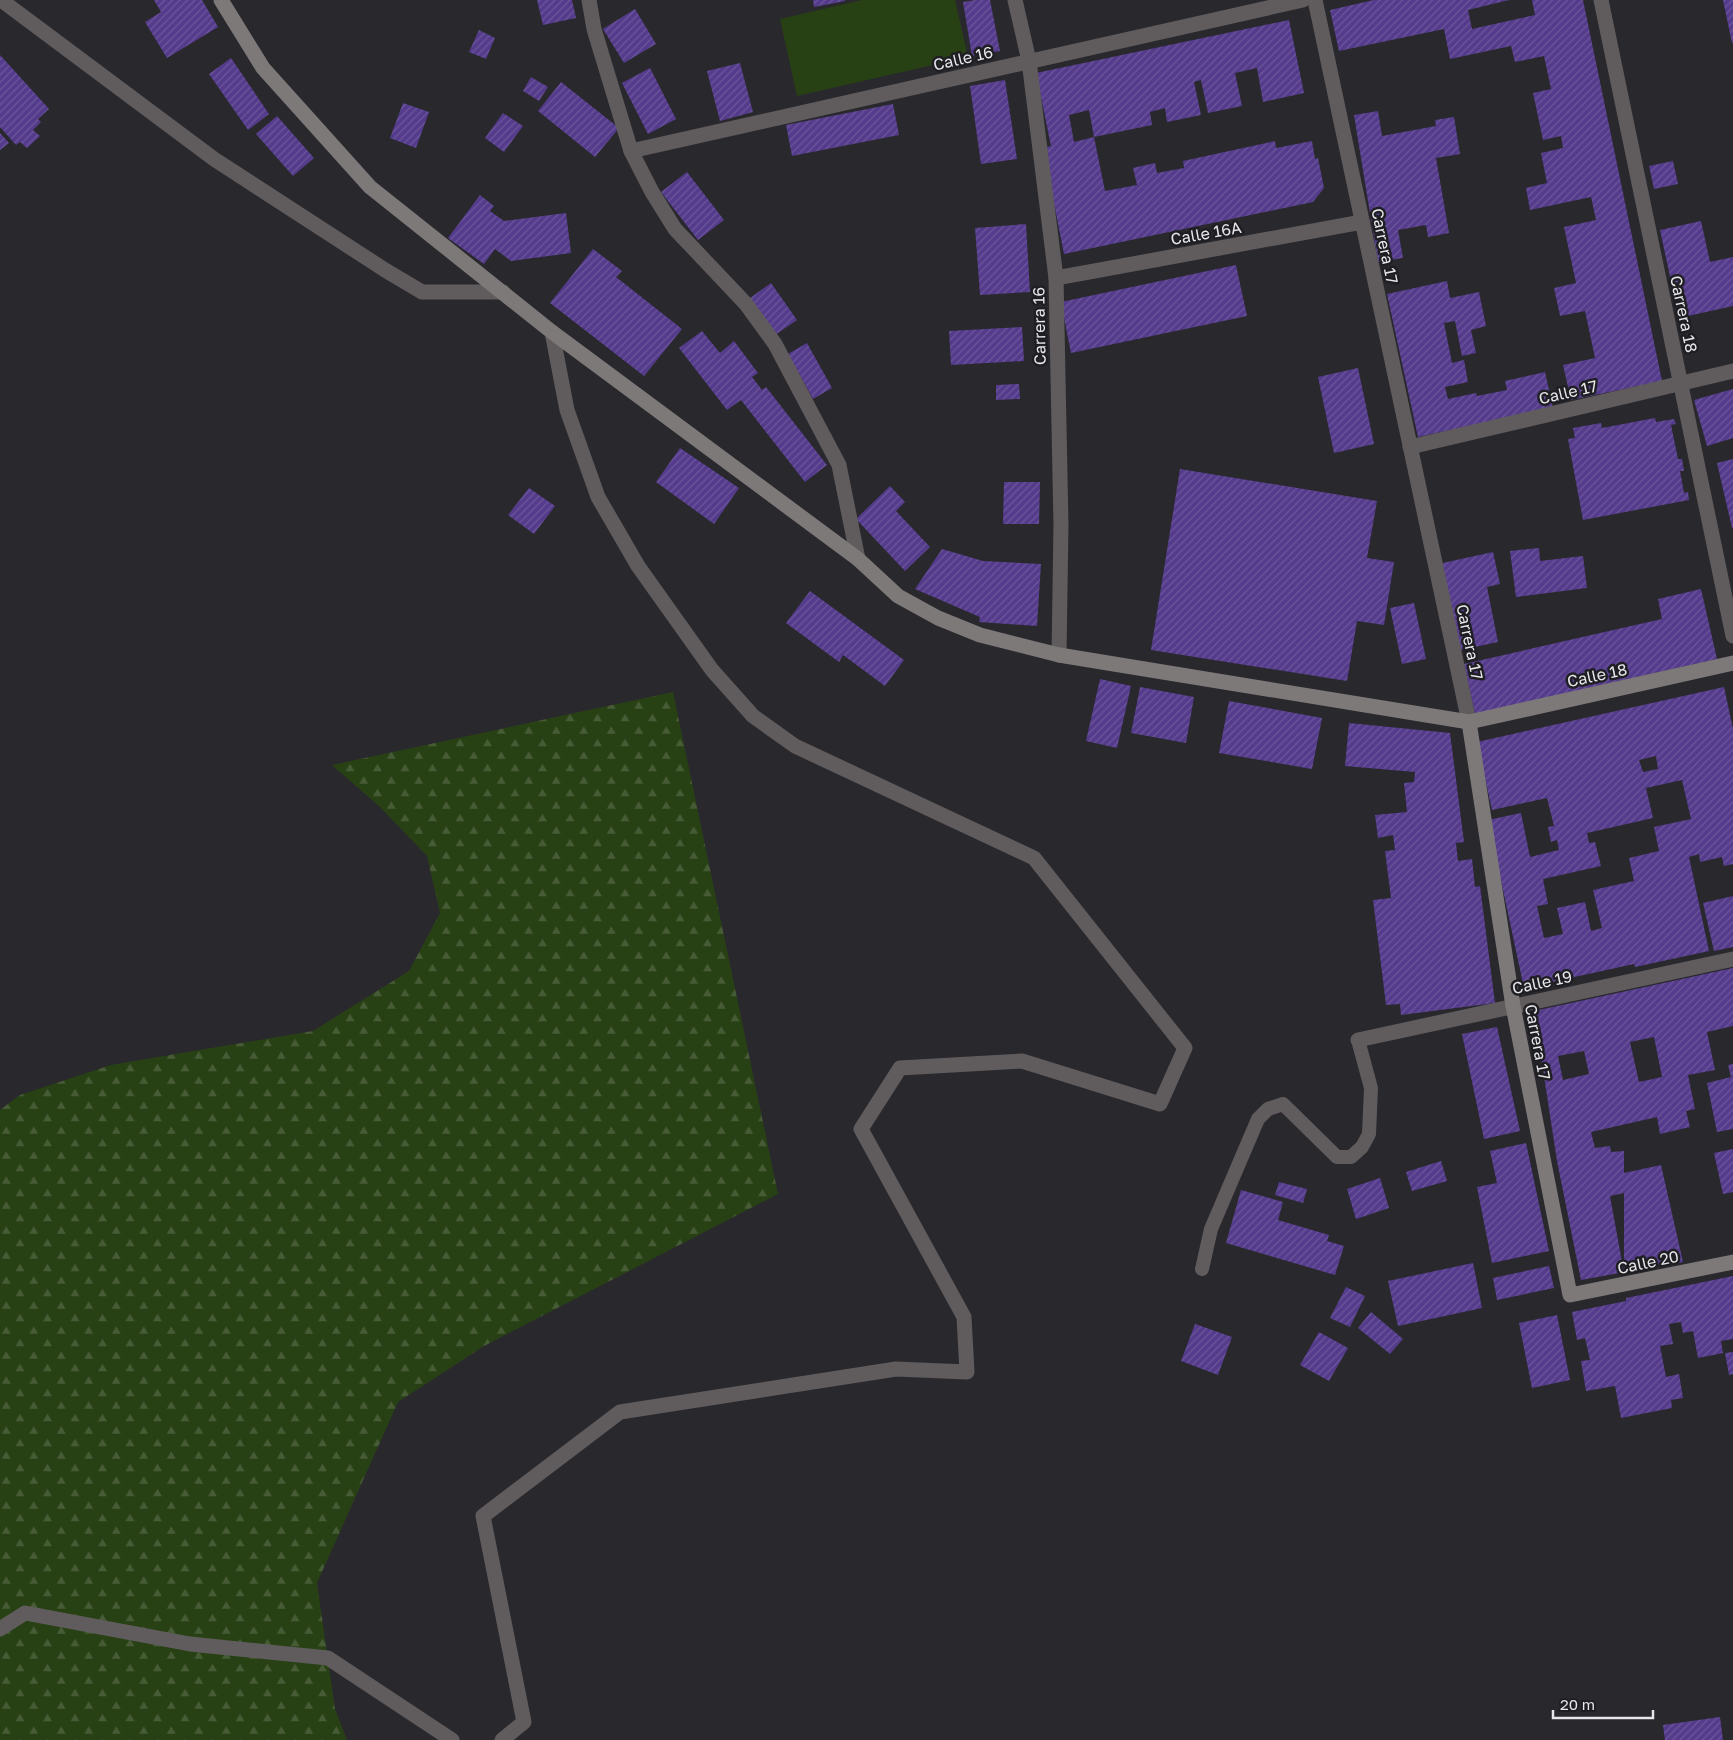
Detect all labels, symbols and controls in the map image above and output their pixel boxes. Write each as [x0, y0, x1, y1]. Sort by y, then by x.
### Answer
street label: Calle 16 [931, 41, 995, 75]
street label: Carrera 17 [1367, 206, 1403, 286]
street label: Calle 16A [1169, 217, 1243, 249]
street label: Carrera 18 [1666, 274, 1702, 354]
street label: Carrera 16 [1028, 287, 1050, 365]
street label: Calle 17 [1537, 376, 1599, 408]
street label: Carrera 17 [1452, 602, 1488, 682]
street label: Calle 18 [1565, 659, 1629, 691]
street label: Calle 19 [1510, 966, 1574, 998]
street label: Carrera 17 [1521, 1002, 1555, 1082]
street label: Calle 20 [1615, 1246, 1681, 1278]
scale bar [1553, 1688, 1653, 1720]
text: 20 m [1560, 1695, 1595, 1713]

